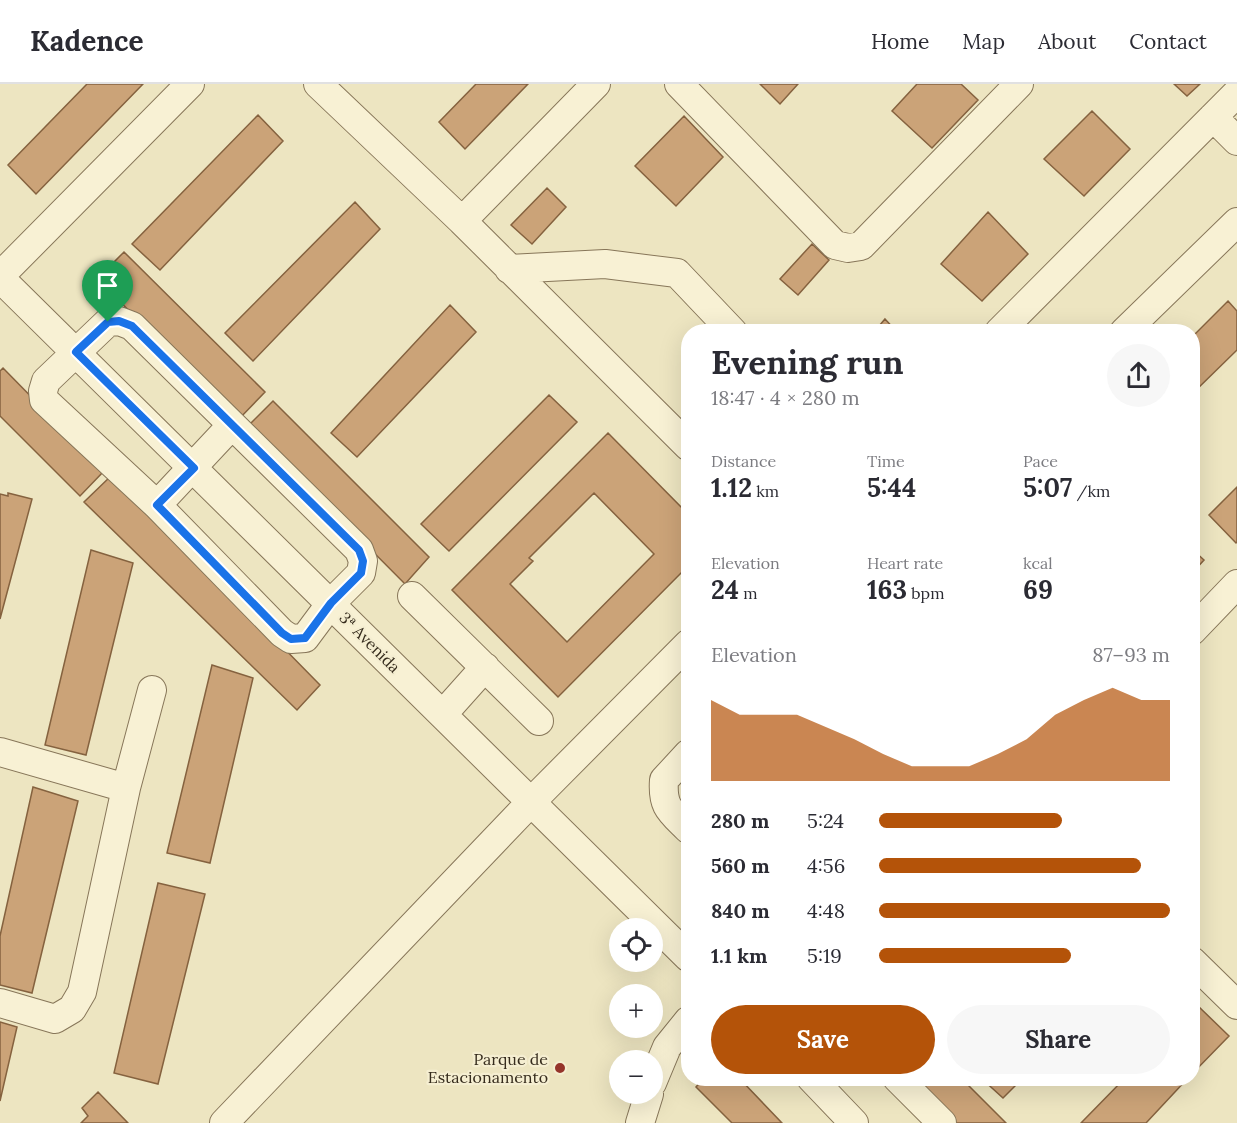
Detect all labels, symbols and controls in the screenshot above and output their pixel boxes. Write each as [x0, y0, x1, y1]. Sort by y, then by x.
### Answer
text: Kadence [30, 23, 144, 59]
text: Home [871, 28, 929, 55]
text: Map [962, 28, 1005, 55]
text: About [1038, 28, 1096, 55]
text: Contact [1129, 28, 1207, 55]
pin [82, 260, 133, 322]
icon: arrive [91, 269, 124, 302]
text: Evening run [711, 341, 903, 383]
button: share [1107, 344, 1170, 407]
text: 18:47 · 4 × 280 m [711, 385, 860, 410]
text: Distance [711, 451, 776, 471]
text: Time [867, 451, 905, 471]
text: Pace [1023, 451, 1058, 471]
text: 1.12 [711, 471, 752, 504]
text: 5:44 [867, 471, 916, 504]
text: 5:07 [1023, 471, 1072, 504]
text: km [752, 481, 779, 501]
text: /km [1072, 481, 1110, 501]
text: Elevation [711, 553, 780, 573]
text: Heart rate [867, 553, 943, 573]
text: kcal [1023, 553, 1053, 573]
text: 24 [711, 573, 739, 606]
text: 163 [867, 573, 907, 606]
text: 69 [1023, 573, 1053, 606]
text: m [739, 583, 758, 603]
text: bpm [907, 583, 944, 603]
street label: 3ª Avenida [335, 607, 405, 677]
text: Elevation [711, 642, 797, 667]
text: 87–93 m [1092, 642, 1170, 667]
text: 280 m [711, 808, 769, 833]
text: 5:24 [807, 808, 844, 833]
text: 560 m [711, 853, 770, 878]
text: 4:56 [807, 853, 845, 878]
text: 840 m [711, 898, 770, 923]
text: 4:48 [807, 898, 845, 923]
map controls [609, 918, 663, 1104]
button: locate [609, 918, 663, 972]
text: 1.1 km [711, 943, 767, 968]
text: 5:19 [807, 943, 842, 968]
button: + [609, 984, 663, 1038]
button: Save [711, 1005, 935, 1074]
button: Share [947, 1005, 1170, 1074]
place label: Parque de Estacionamento [428, 1049, 548, 1087]
button: − [609, 1050, 663, 1104]
marker: Parque de Estacionamento [553, 1061, 567, 1075]

